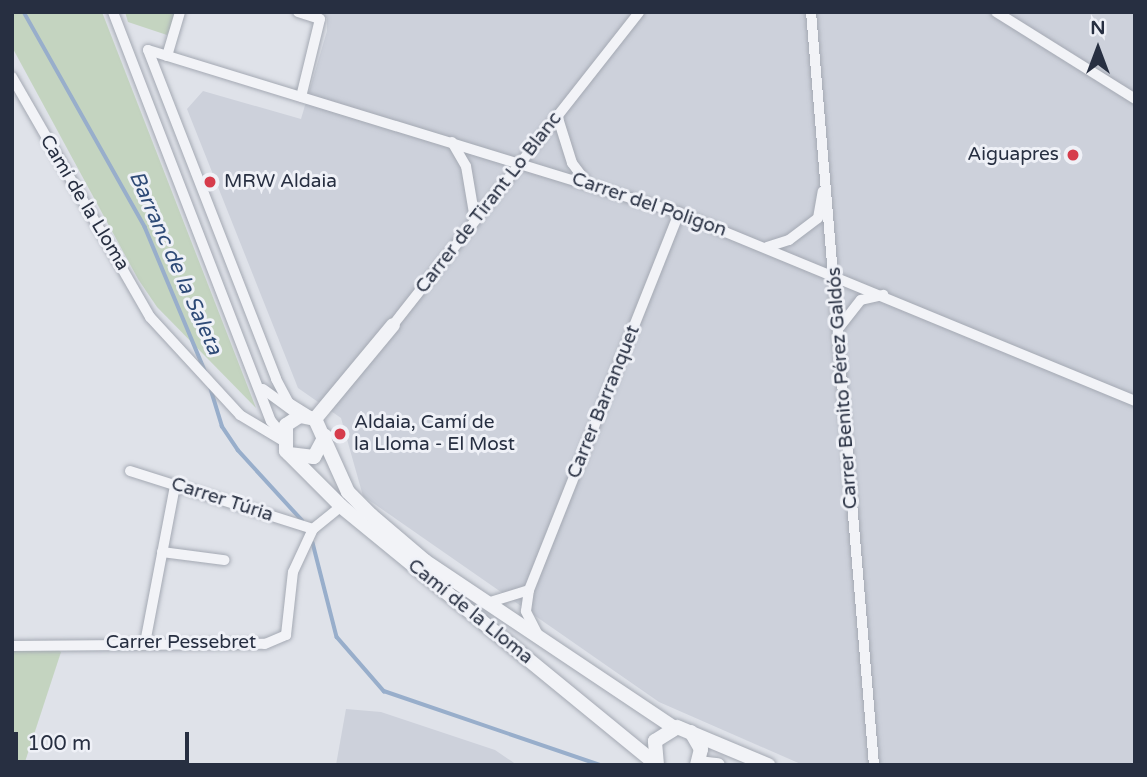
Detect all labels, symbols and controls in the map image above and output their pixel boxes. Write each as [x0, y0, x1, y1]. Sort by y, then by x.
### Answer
north arrow [1063, 14, 1133, 84]
text: N [1090, 17, 1106, 39]
street label: Carrer de Tirant Lo Blanc [411, 108, 567, 298]
street label: Camí de la Lloma [34, 131, 134, 275]
place label: Aiguapres [967, 144, 1059, 166]
marker: Aiguapres [1065, 147, 1081, 163]
water label: Barranc de la Saleta [123, 167, 227, 359]
street label: Carrer del Poligon [569, 168, 729, 242]
place label: MRW Aldaia [224, 171, 337, 193]
marker: MRW Aldaia [202, 174, 218, 190]
street label: Carrer Benito Pérez Galdós [823, 266, 863, 510]
street label: Carrer Barranquet [563, 322, 645, 482]
place label: Aldaia, Camí de la Lloma - El Most [354, 412, 515, 456]
marker: Aldaia, Camí de la Lloma - El Most [332, 426, 348, 442]
street label: Carrer Túria [168, 473, 276, 527]
street label: Camí de la Lloma [403, 555, 537, 669]
street label: Carrer Pessebret [106, 632, 256, 654]
scale bar [18, 718, 192, 762]
text: 100 m [27, 731, 91, 756]

